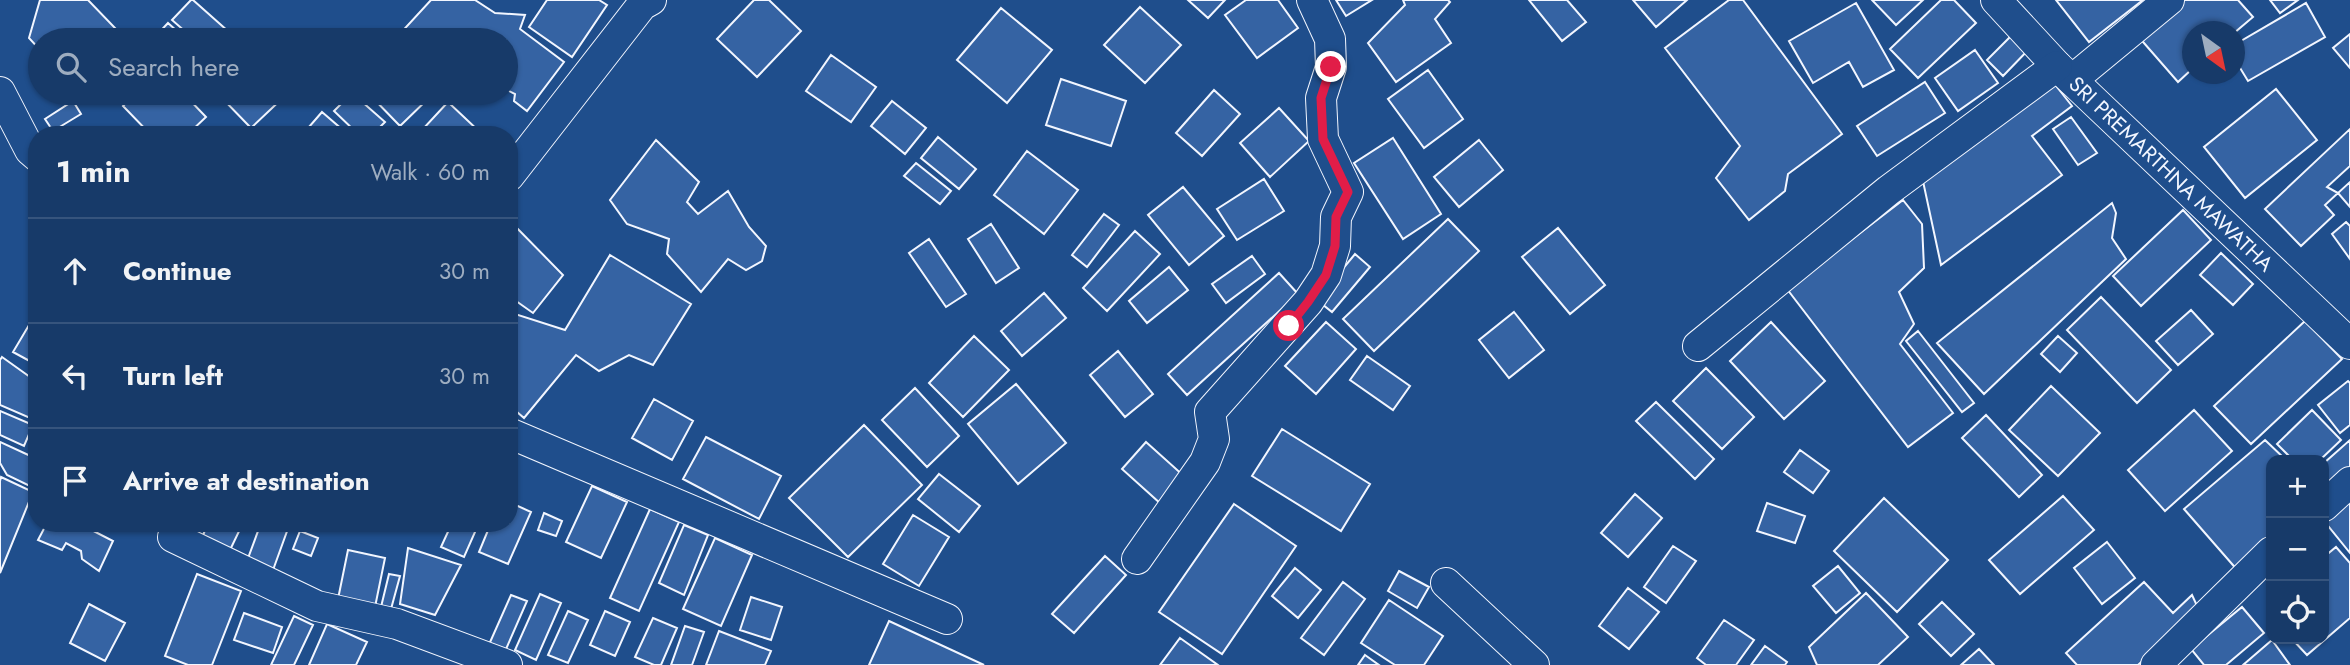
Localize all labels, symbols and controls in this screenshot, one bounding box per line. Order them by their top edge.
north arrow [2182,21,2245,84]
search box [28,28,518,105]
icon: search [52,48,90,86]
text: Search here [108,48,240,86]
route end [1315,51,1346,82]
street label: SRI PREMARTHNA MAWATHA [2062,70,2280,279]
text: 1 min [56,150,130,193]
text: Walk · 60 m [370,155,490,189]
icon: ahead [56,252,94,290]
text: Continue [123,252,232,290]
text: 30 m [439,254,490,288]
route start [1273,310,1304,341]
icon: left [56,357,94,395]
text: Turn left [123,357,223,395]
text: 30 m [439,359,490,393]
map controls [2266,455,2329,644]
button: + [2266,455,2329,518]
icon: arrive [56,462,94,500]
text: Arrive at destination [123,462,370,500]
button: − [2266,518,2329,581]
button: locate [2266,581,2329,644]

